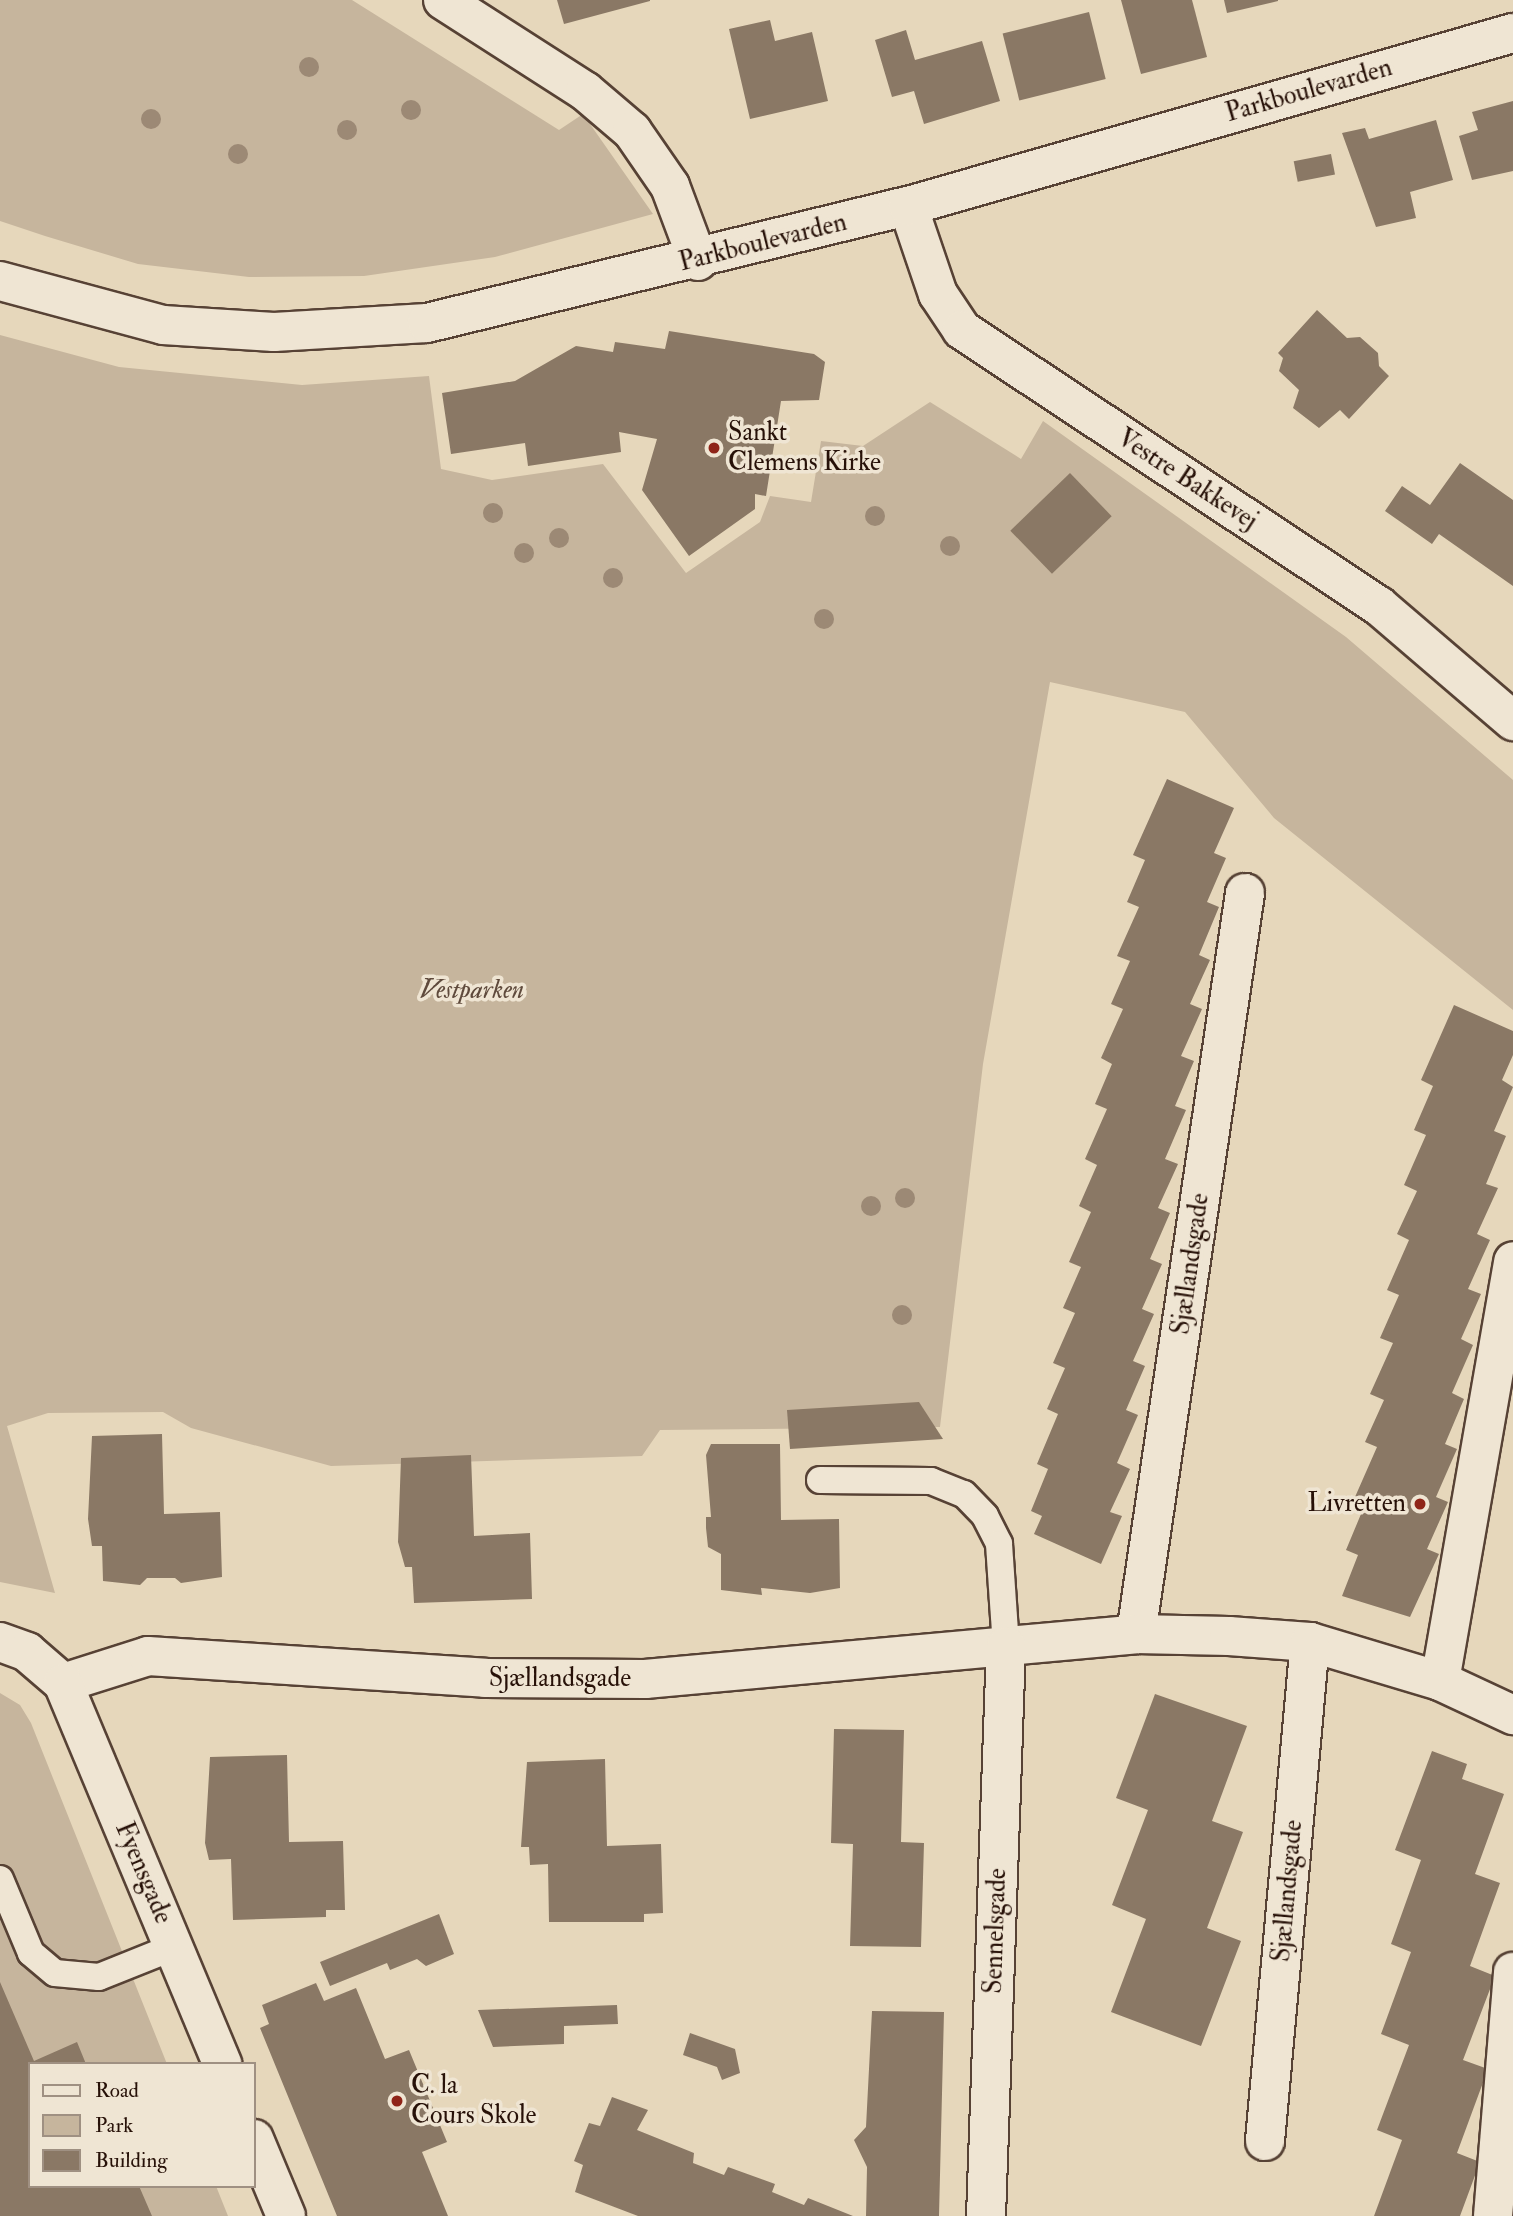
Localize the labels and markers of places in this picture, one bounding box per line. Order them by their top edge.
place label: Sankt Clemens Kirke [728,417,881,478]
marker: Sankt Clemens Kirke [706,440,722,456]
place label: Livretten [1308,1488,1406,1520]
marker: Livretten [1412,1496,1428,1512]
place label: C. la Cours Skole [411,2070,536,2132]
marker: C. la Cours Skole [389,2093,405,2109]

